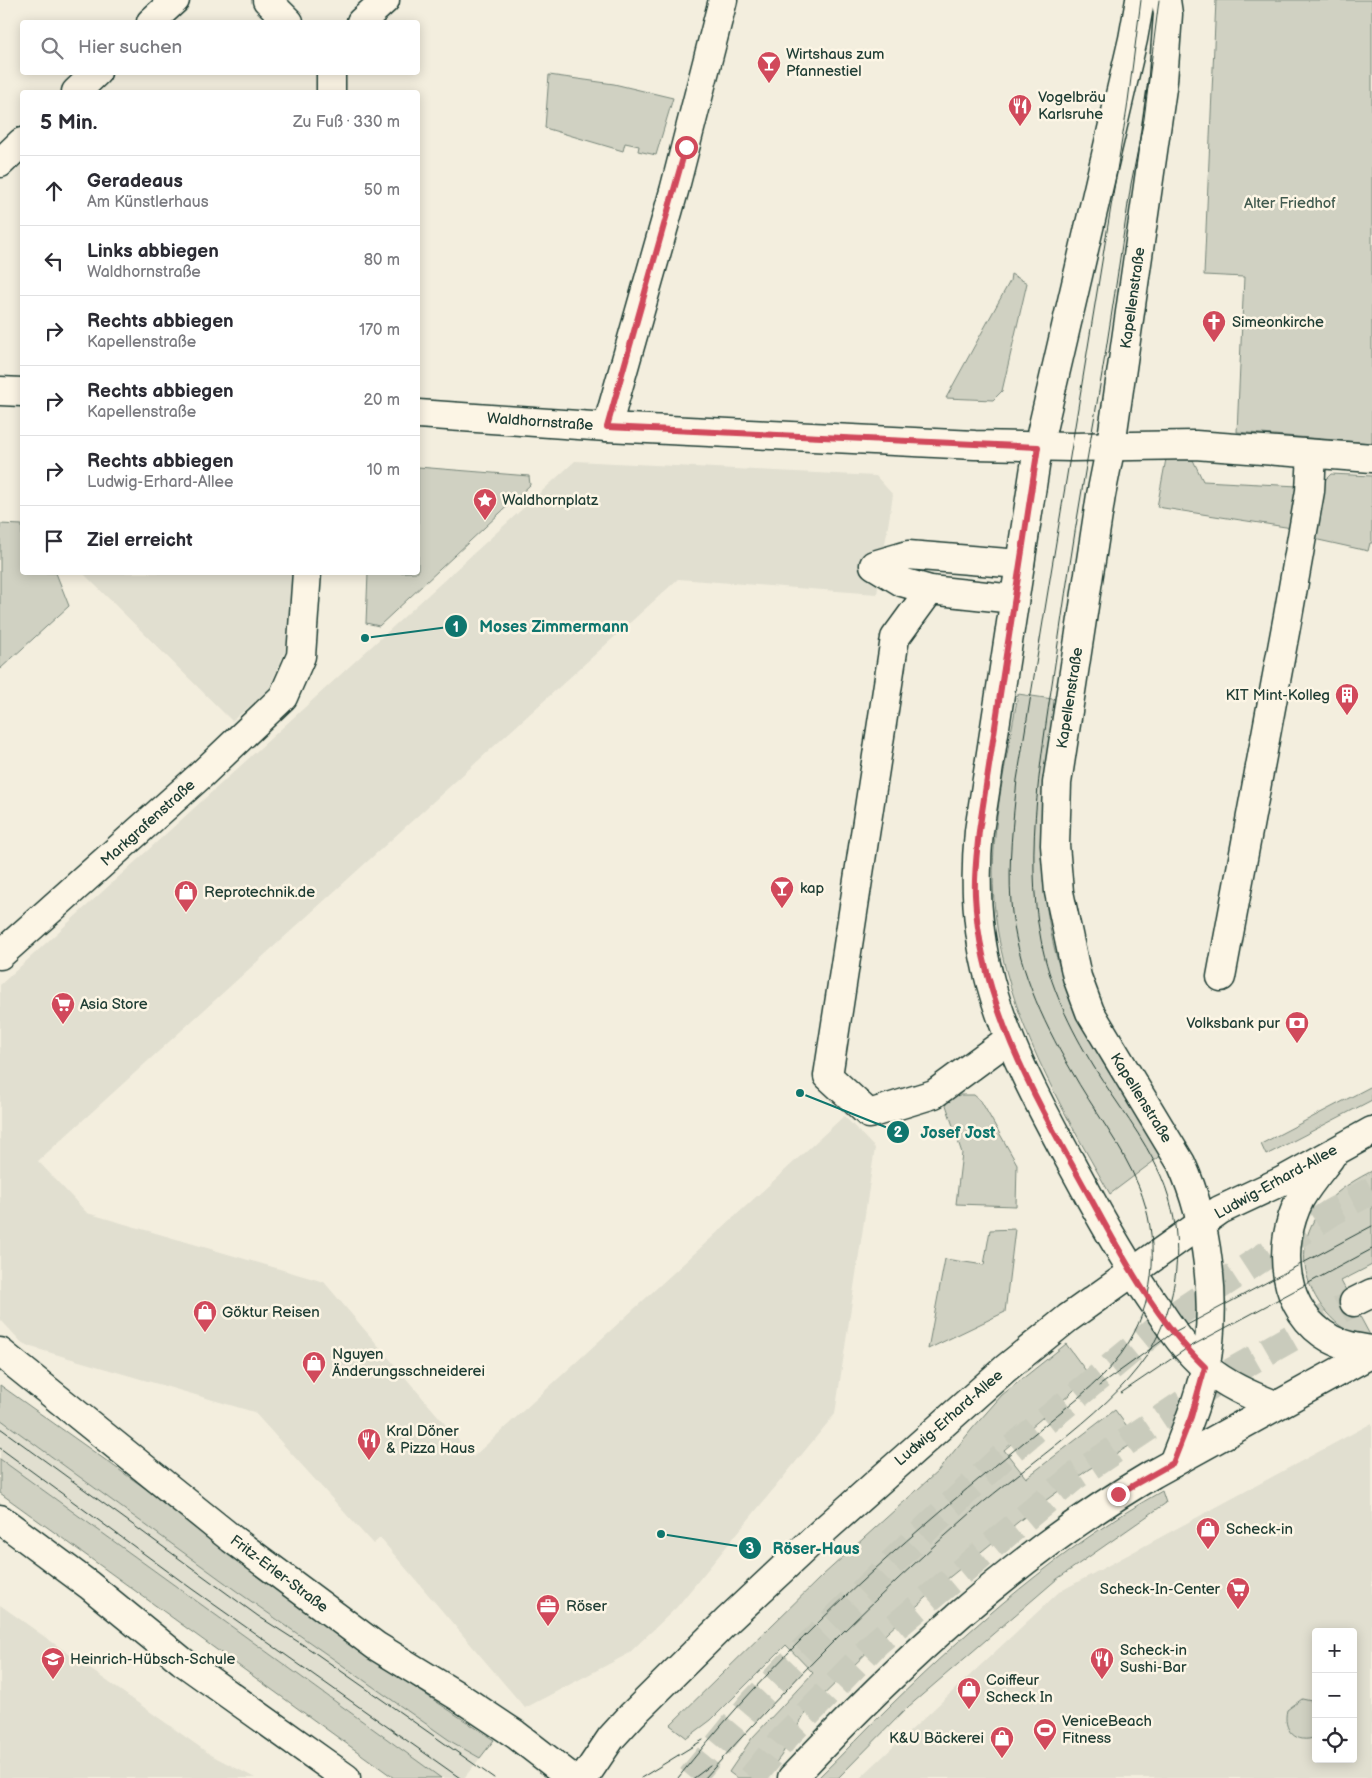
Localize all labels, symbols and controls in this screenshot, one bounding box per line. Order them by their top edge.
search box [20,20,420,75]
icon: search [38,34,66,62]
text: Hier suchen [78,36,182,59]
place label: Wirtshaus zum Pfannestiel [786,45,884,81]
bar icon: Wirtshaus zum Pfannestiel [756,50,782,84]
place label: Vogelbräu Karlsruhe [1038,88,1106,124]
restaurant icon: Vogelbräu Karlsruhe [1007,93,1033,127]
text: 5 Min. [40,110,97,135]
text: Zu Fuß · 330 m [293,113,400,132]
route start [675,136,698,159]
text: Geradeaus [87,170,183,193]
icon: ahead [40,177,68,205]
text: 50 m [364,181,400,200]
text: Am Künstlerhaus [87,193,209,212]
park label: Alter Friedhof [1244,194,1336,213]
text: Links abbiegen [87,240,219,263]
street label: Kapellenstraße [1116,246,1150,350]
icon: left [40,247,68,275]
text: 80 m [364,251,400,270]
text: Waldhornstraße [87,263,201,282]
church icon: Simeonkirche [1201,309,1227,343]
text: Rechts abbiegen [87,310,234,333]
place label: Simeonkirche [1232,313,1324,332]
icon: right [40,317,68,345]
text: 170 m [359,321,400,340]
text: Kapellenstraße [87,333,196,352]
text: Rechts abbiegen [87,380,234,403]
icon: right [40,387,68,415]
text: 20 m [364,391,400,410]
text: Kapellenstraße [87,403,196,422]
street label: Waldhornstraße [486,409,594,435]
text: Rechts abbiegen [87,450,234,473]
icon: right [40,457,68,485]
text: 10 m [367,461,400,480]
text: Ludwig-Erhard-Allee [87,473,234,492]
place icon: Waldhornplatz [472,487,498,521]
place label: Waldhornplatz [502,491,599,510]
icon: arrive [40,527,68,555]
text: Ziel erreicht [87,529,193,552]
callout: Moses Zimmermann [444,611,638,642]
text: 1 [453,618,459,637]
text: Moses Zimmermann [479,618,629,637]
street label: Kapellenstraße [1053,646,1087,750]
building icon: KIT Mint-Kolleg [1334,682,1360,716]
place label: KIT Mint-Kolleg [1225,686,1330,705]
street label: Markgrafenstraße [97,776,199,870]
bar icon: kap [769,875,795,909]
shop icon: Reprotechnik.de [173,879,199,913]
place label: kap [800,879,825,898]
place label: Reprotechnik.de [204,883,315,902]
supermarket icon: Asia Store [50,991,76,1025]
place label: Asia Store [80,995,148,1014]
bank icon: Volksbank pur [1284,1010,1310,1044]
place label: Volksbank pur [1186,1014,1281,1033]
street label: Kapellenstraße [1106,1050,1176,1147]
callout: Josef Jost [885,1116,1005,1147]
text: 2 [894,1123,903,1142]
text: Josef Jost [921,1124,996,1143]
street label: Ludwig-Erhard-Allee [1211,1140,1341,1224]
shop icon: Göktur Reisen [192,1299,218,1333]
place label: Göktur Reisen [222,1303,320,1322]
place label: Nguyen Änderungsschneiderei [332,1345,485,1381]
shop icon: Nguyen Änderungsschneiderei [301,1350,327,1384]
street label: Ludwig-Erhard-Allee [891,1366,1007,1470]
place label: Kral Döner & Pizza Haus [386,1422,475,1458]
restaurant icon: Kral Döner & Pizza Haus [356,1427,382,1461]
route end [1107,1483,1130,1506]
shop icon: Scheck-in [1195,1516,1221,1550]
place label: Scheck-in [1226,1520,1293,1539]
street label: Fritz-Erler-Straße [226,1531,332,1617]
callout: Röser-Haus [737,1533,869,1564]
text: 3 [746,1539,755,1558]
text: Röser-Haus [772,1540,860,1559]
supermarket icon: Scheck-In-Center [1225,1576,1251,1610]
place label: Scheck-In-Center [1100,1580,1221,1599]
office icon: Röser [535,1593,561,1627]
place label: Röser [566,1597,607,1616]
map controls [1312,1628,1357,1763]
button: + [1312,1628,1357,1673]
place label: Scheck-in Sushi-Bar [1120,1641,1187,1677]
school or university icon: Heinrich-Hübsch-Schule [40,1646,66,1680]
restaurant icon: Scheck-in Sushi-Bar [1089,1646,1115,1680]
place label: Heinrich-Hübsch-Schule [70,1650,235,1669]
place label: Coiffeur Scheck In [986,1671,1053,1707]
button: − [1312,1673,1357,1718]
shop icon: Coiffeur Scheck In [956,1676,982,1710]
place label: VeniceBeach Fitness [1062,1712,1152,1748]
sports icon: VeniceBeach Fitness [1032,1717,1058,1751]
button: locate [1312,1718,1357,1763]
shop icon: K&U Bäckerei [989,1725,1015,1759]
place label: K&U Bäckerei [889,1729,984,1748]

